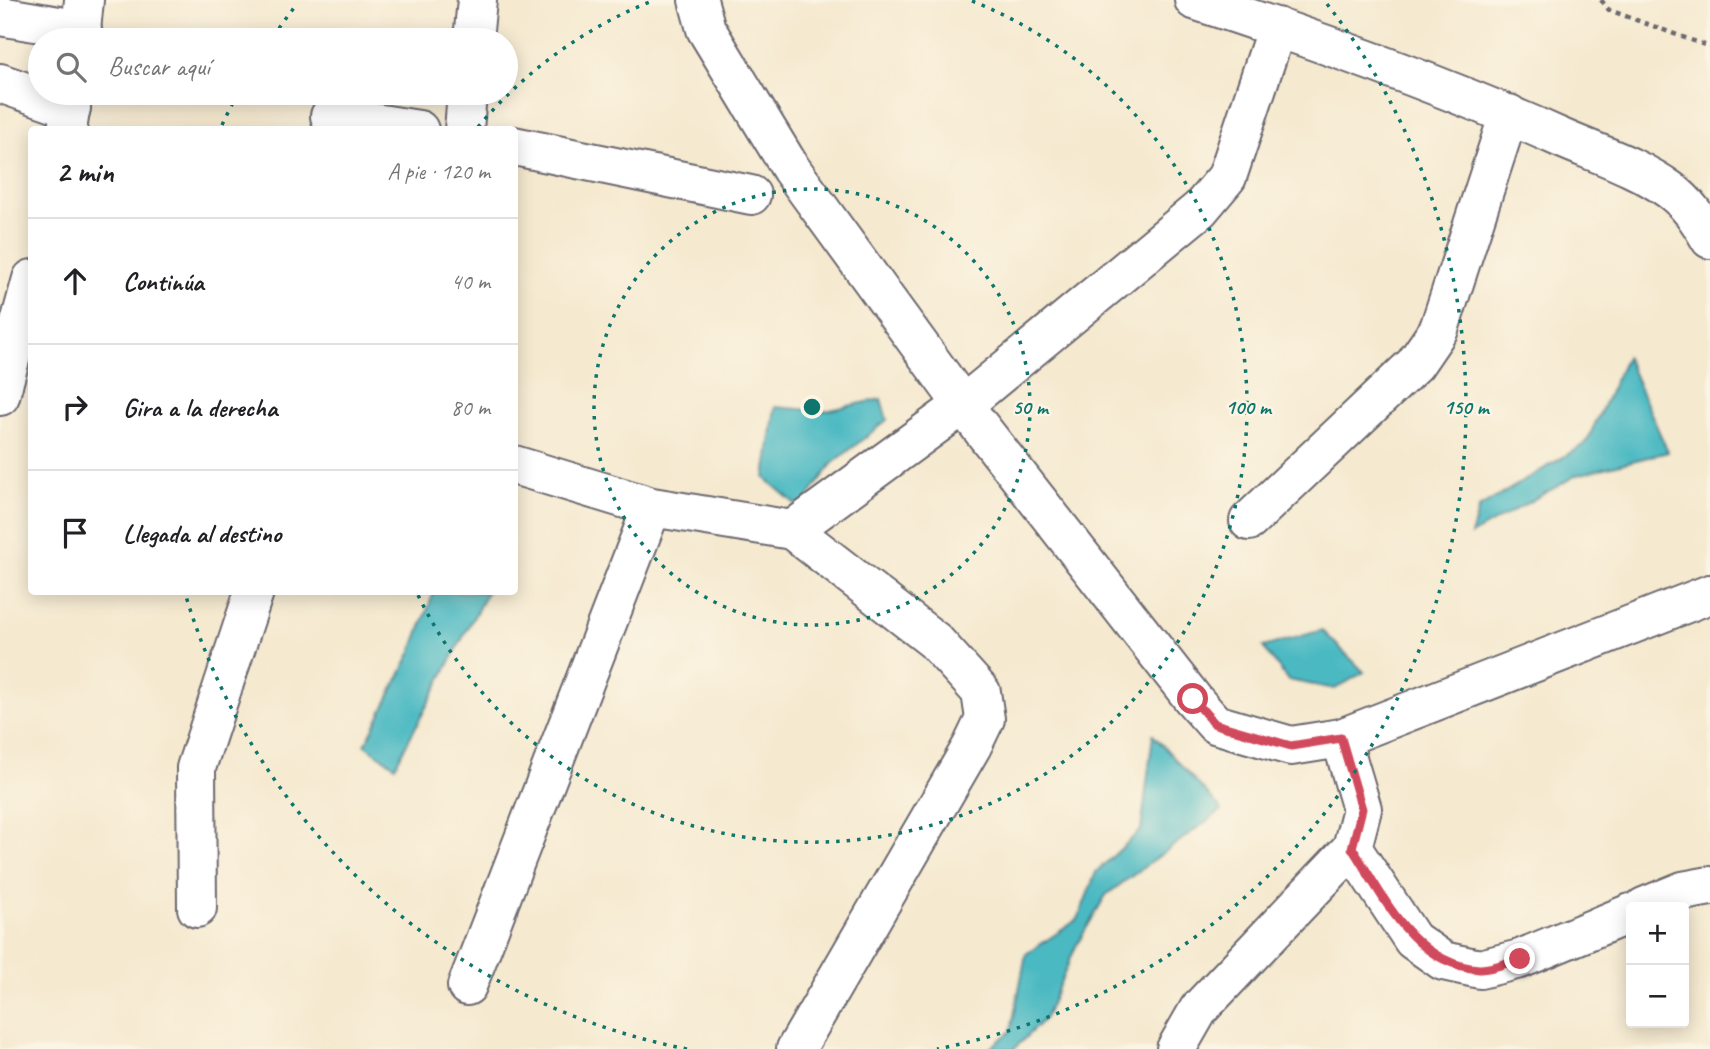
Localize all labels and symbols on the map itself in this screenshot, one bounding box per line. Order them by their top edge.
text: 50 m [1012,394,1050,420]
text: 100 m [1225,394,1273,420]
text: 150 m [1443,394,1491,420]
centre of rings [800,395,824,419]
route start [1177,683,1208,714]
route end [1504,943,1535,974]

